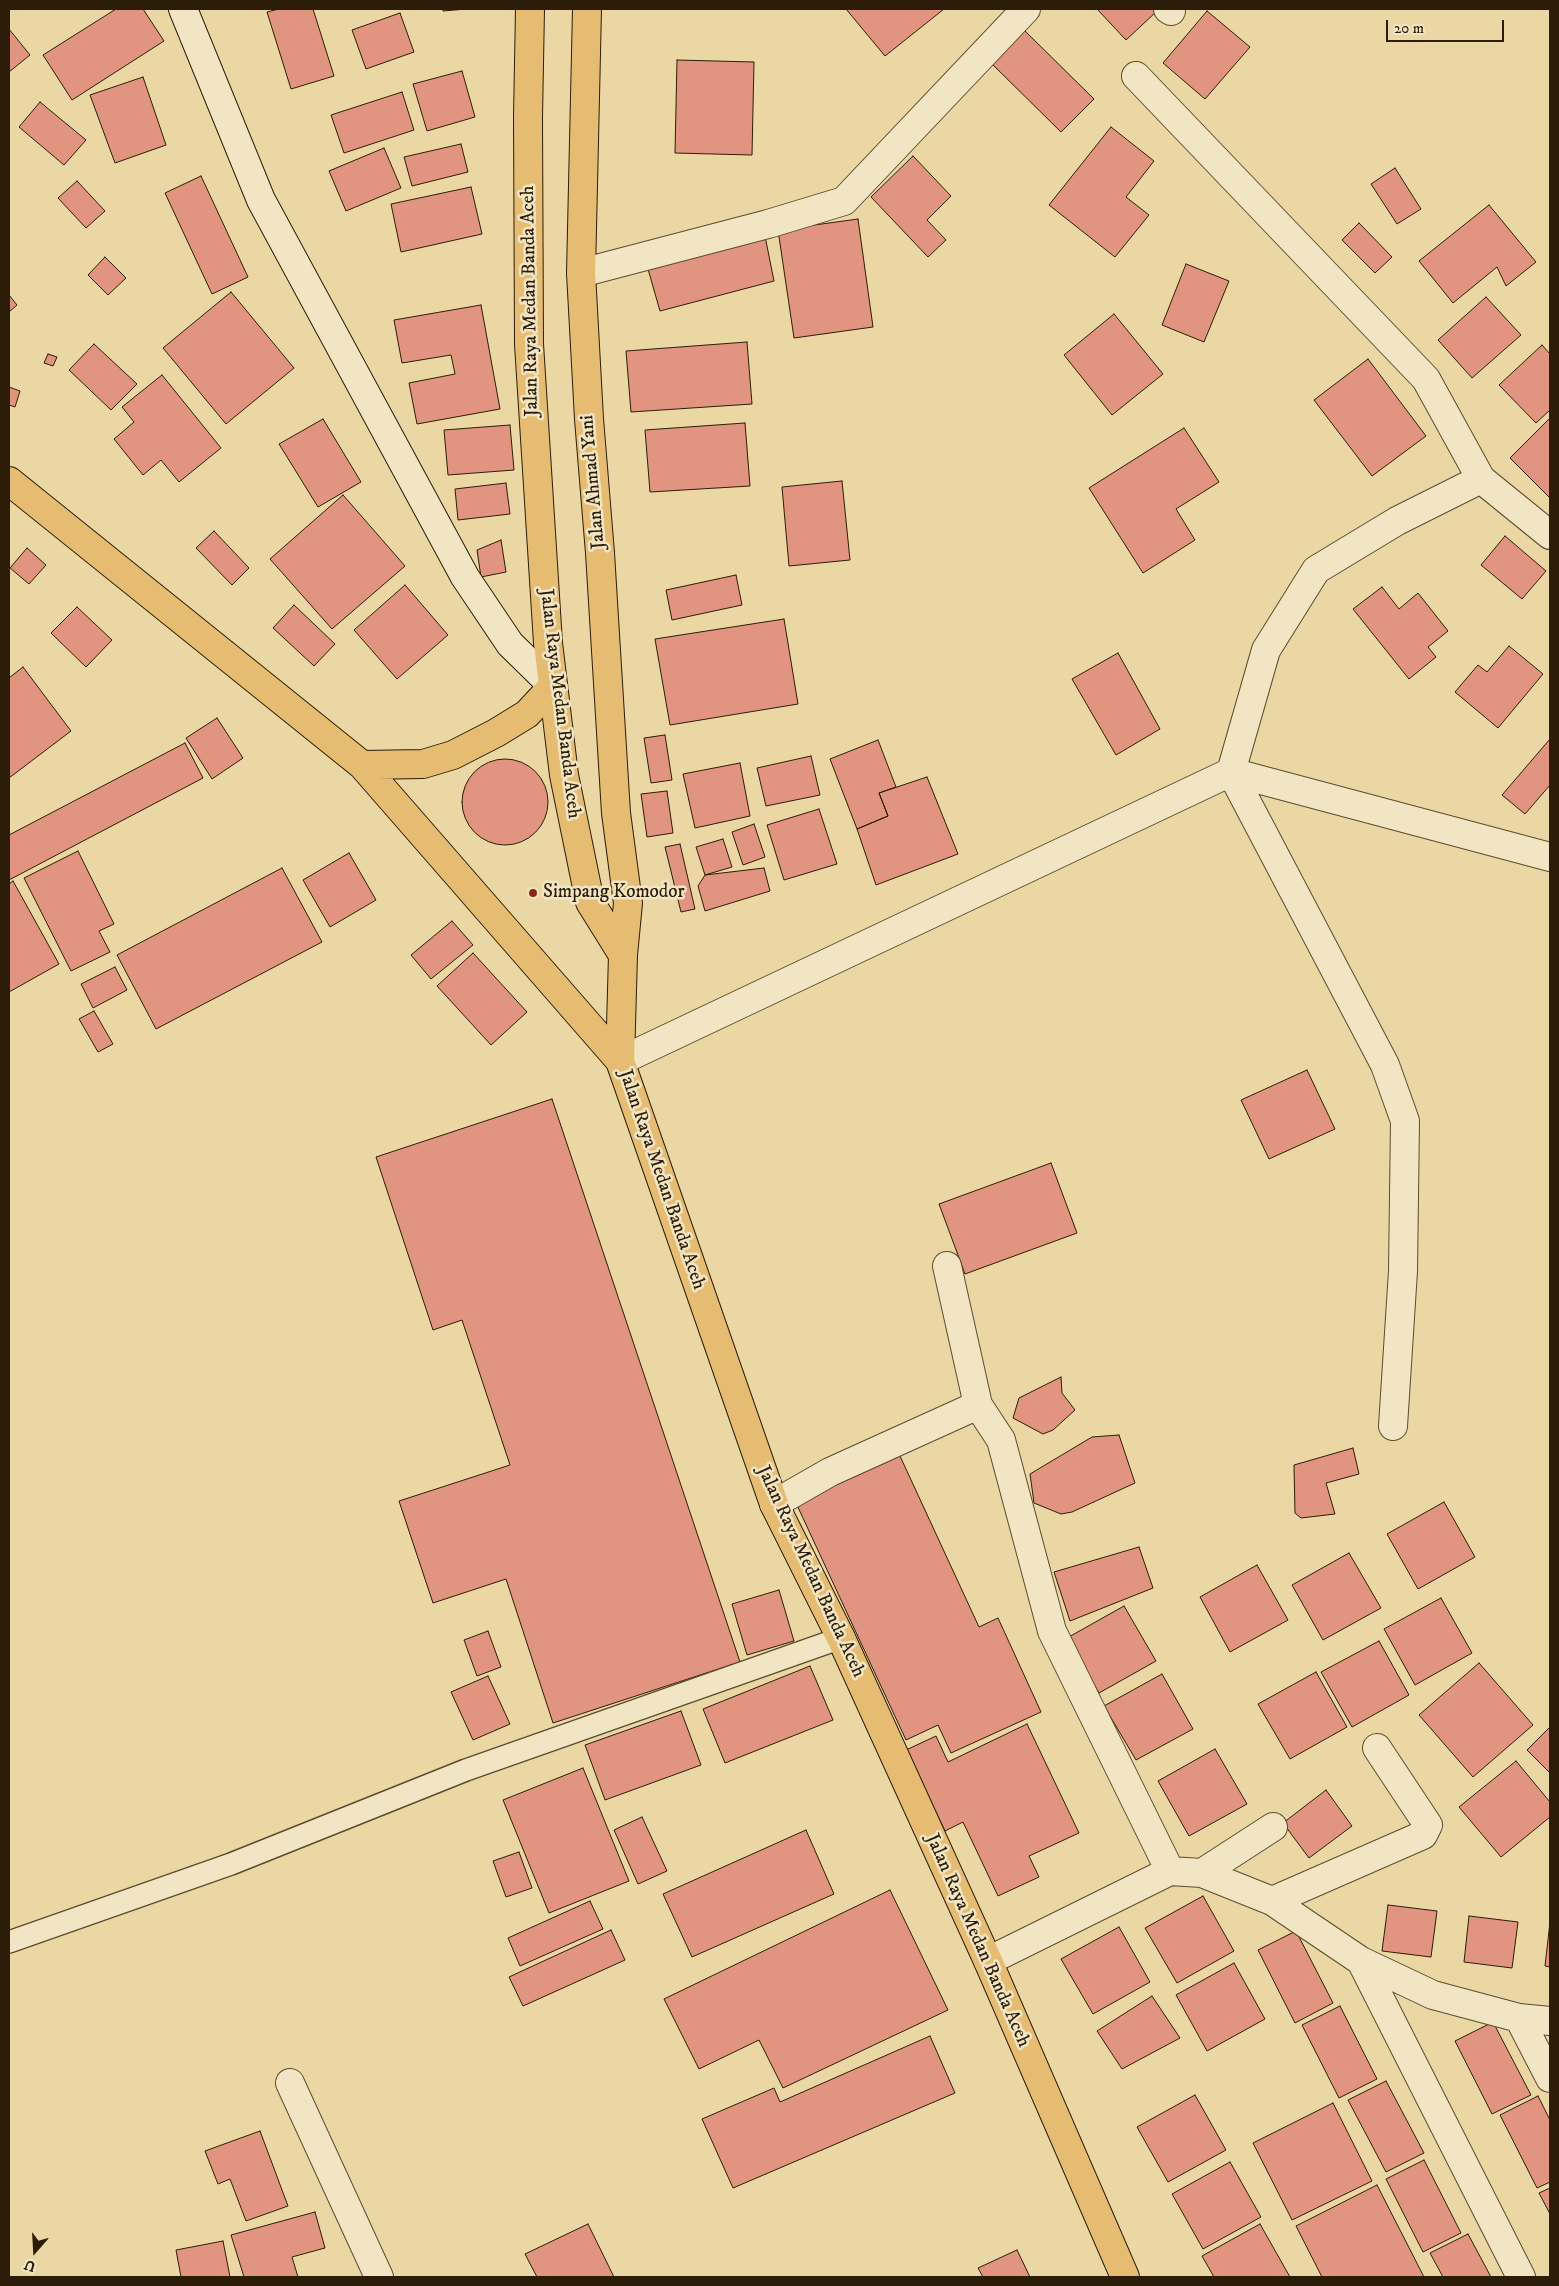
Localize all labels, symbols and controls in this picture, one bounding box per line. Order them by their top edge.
scale bar [1389,10,1506,42]
text: 20 m [1394,19,1424,38]
street label: Jalan Raya Medan Banda Aceh [518,185,544,417]
street label: Jalan Ahmad Yani [577,414,611,550]
street label: Jalan Raya Medan Banda Aceh [534,588,584,820]
place label: Simpang Komodor [543,882,685,904]
marker: Simpang Komodor [527,887,539,899]
street label: Jalan Raya Medan Banda Aceh [613,1067,709,1293]
street label: Jalan Raya Medan Banda Aceh [751,1462,869,1682]
street label: Jalan Raya Medan Banda Aceh [920,1831,1034,2051]
north arrow [10,2226,60,2276]
text: U [22,2255,38,2275]

